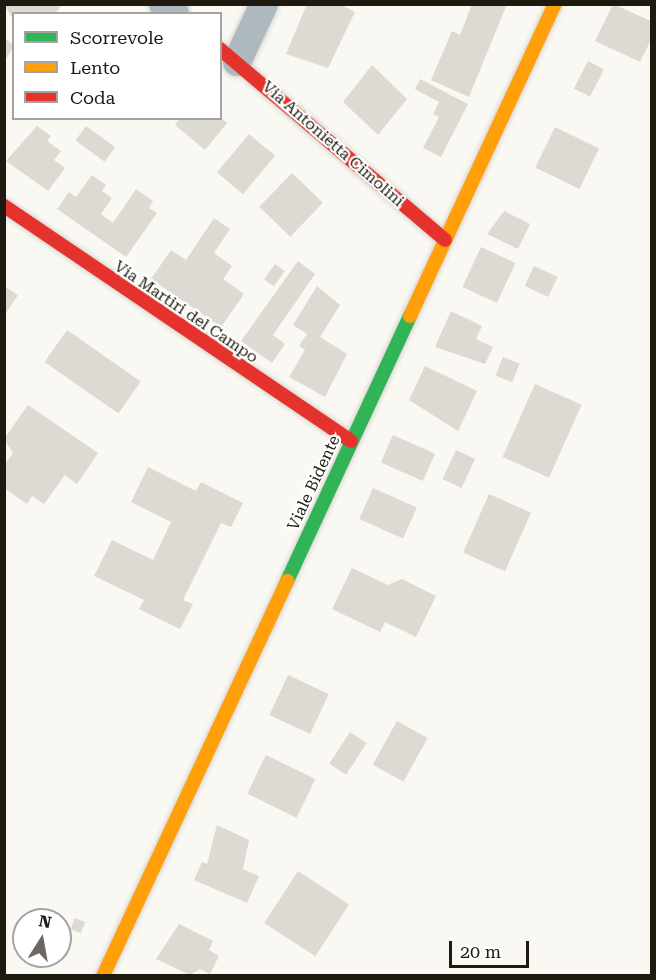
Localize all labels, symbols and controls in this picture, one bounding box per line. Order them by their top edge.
legend [12,12,222,120]
text: Scorrevole [70,27,163,48]
text: Lento [70,57,120,78]
street label: Via Antonietta Cimolini [258,77,408,211]
text: Coda [70,87,115,108]
street label: Via Martiri del Campo [110,257,262,367]
street label: Viale Bidente [284,432,344,534]
north arrow [12,908,72,968]
text: N [37,911,53,932]
scale bar [452,929,532,967]
text: 20 m [460,941,501,962]

